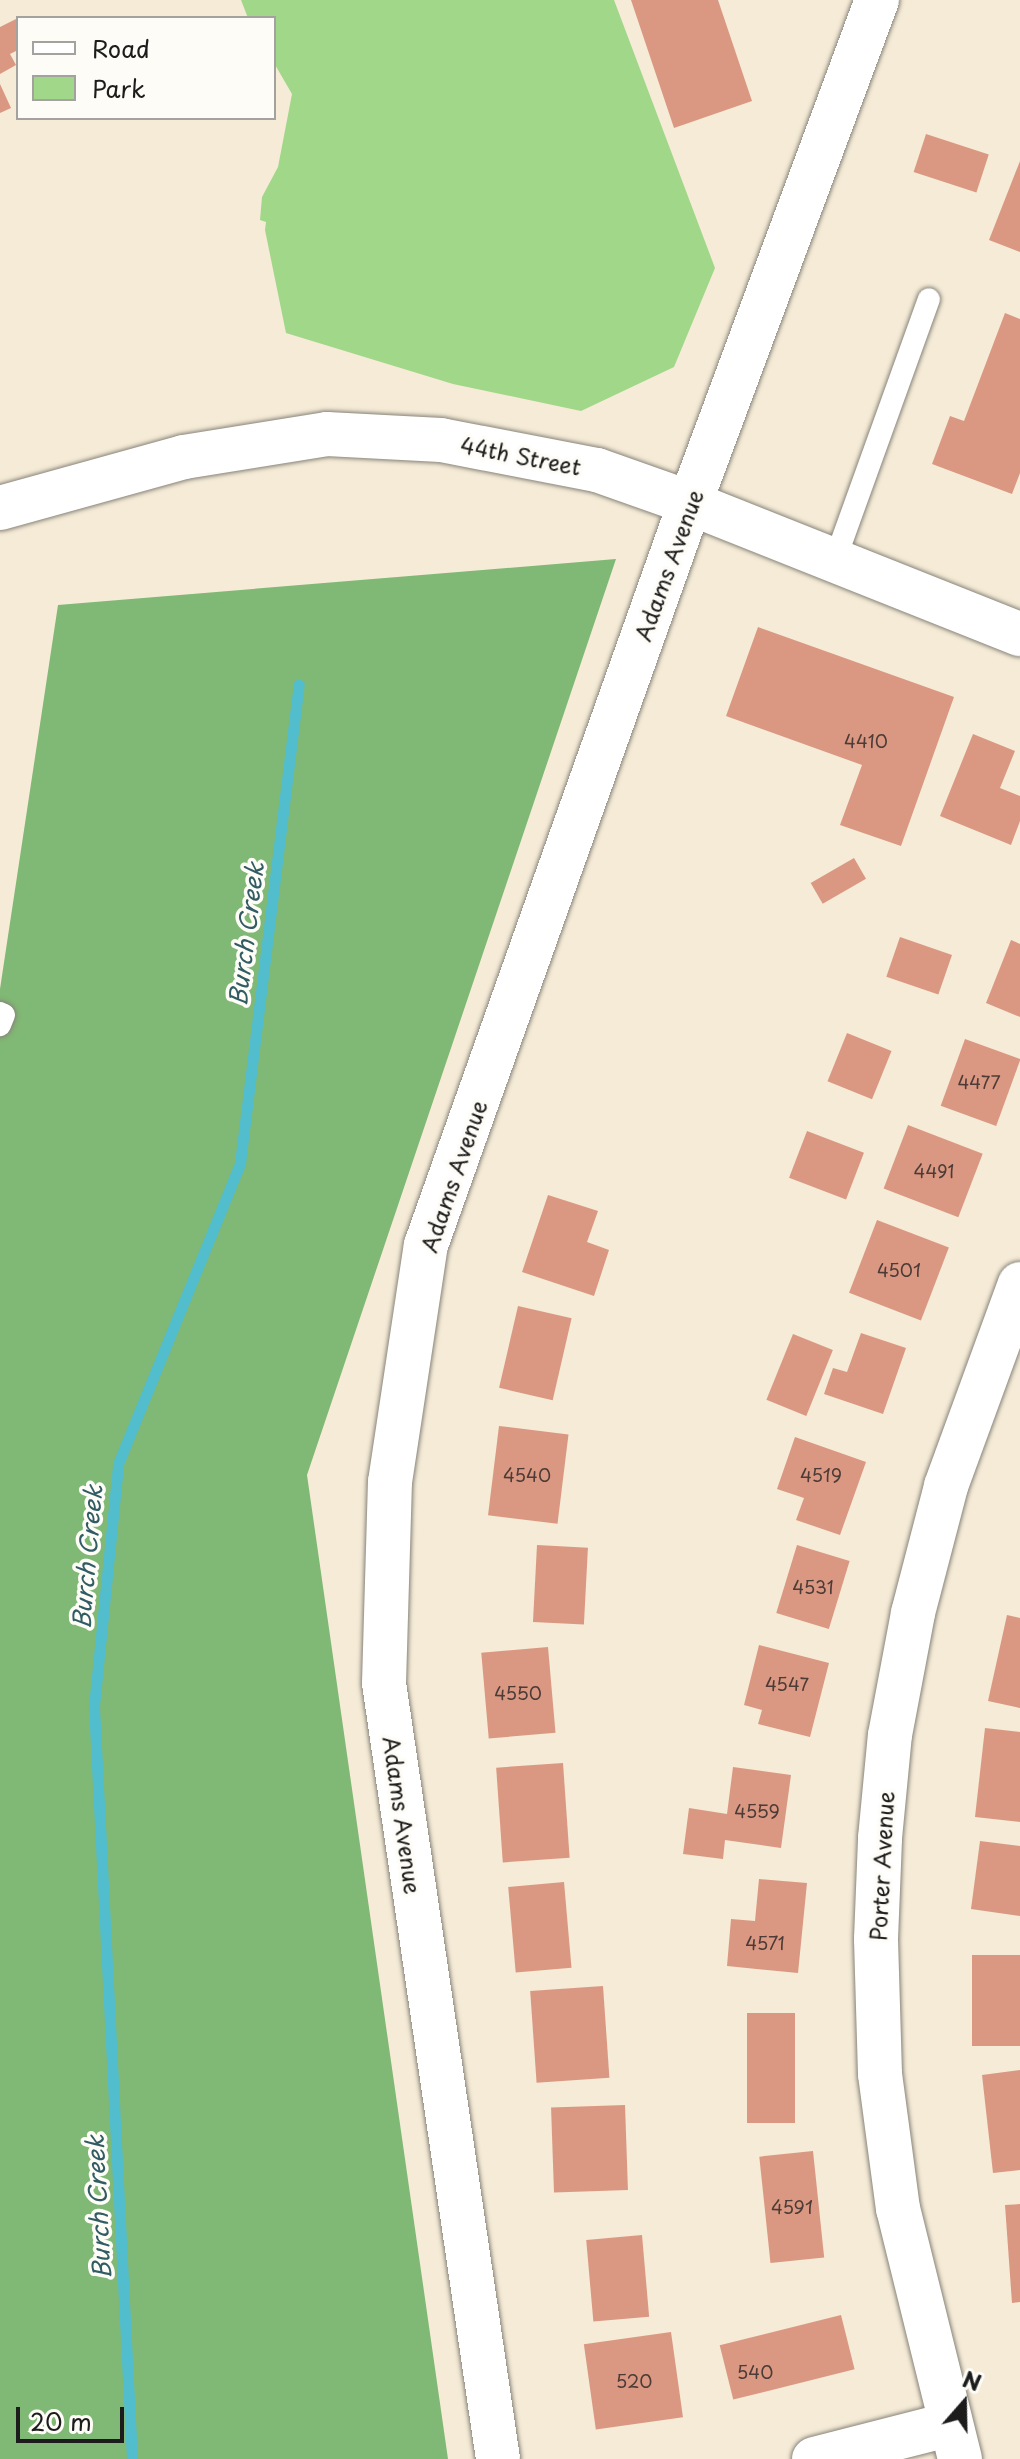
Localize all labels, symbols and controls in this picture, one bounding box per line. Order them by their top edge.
legend [16,16,276,120]
text: Road [92,30,150,66]
text: Park [92,70,146,106]
street label: 44th Street [458,430,584,480]
street label: Adams Avenue [629,487,707,643]
house number: 4410 [844,730,888,752]
water label: Burch Creek [223,860,269,1008]
house number: 4477 [957,1071,1001,1093]
street label: Adams Avenue [415,1098,491,1254]
house number: 4491 [914,1160,954,1182]
house number: 4501 [877,1259,921,1281]
house number: 4540 [503,1464,551,1486]
house number: 4519 [800,1464,842,1486]
water label: Burch Creek [66,1484,108,1630]
house number: 4531 [792,1576,834,1598]
house number: 4547 [765,1673,809,1695]
house number: 4550 [494,1682,542,1704]
street label: Adams Avenue [379,1735,427,1895]
street label: Porter Avenue [864,1791,898,1941]
house number: 4559 [734,1800,780,1822]
house number: 4571 [745,1932,785,1954]
water label: Burch Creek [80,2134,116,2280]
house number: 4591 [771,2196,813,2218]
house number: 540 [737,2361,773,2383]
text: N [959,2361,986,2398]
north arrow [924,2363,1004,2443]
house number: 520 [616,2370,652,2392]
scale bar [20,2391,128,2441]
text: 20 m [30,2403,92,2439]

